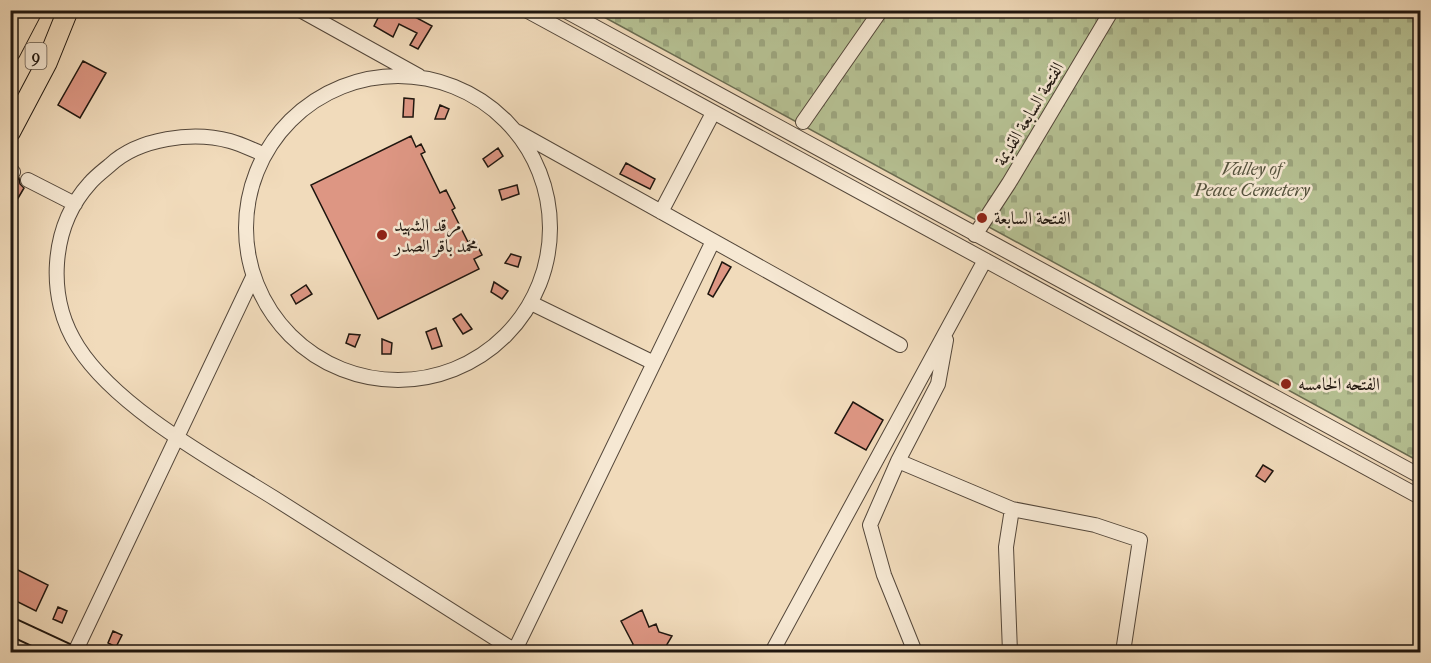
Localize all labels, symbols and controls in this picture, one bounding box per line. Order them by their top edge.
road number: 9 [26,43,46,69]
street label: الفتحة السابعة القديمة [990,58,1069,170]
park label: Valley of Peace Cemetery [1193,159,1310,201]
place label: الفتحة السابعة [994,208,1071,229]
marker: الفتحة السابعة [975,211,989,225]
place label: مرقد الشهيد محمد باقر الصدر [392,215,478,258]
marker: مرقد الشهيد محمد باقر الصدر [375,228,389,242]
place label: الفتحه الخامسه [1298,374,1380,395]
marker: الفتحه الخامسه [1279,377,1293,391]

